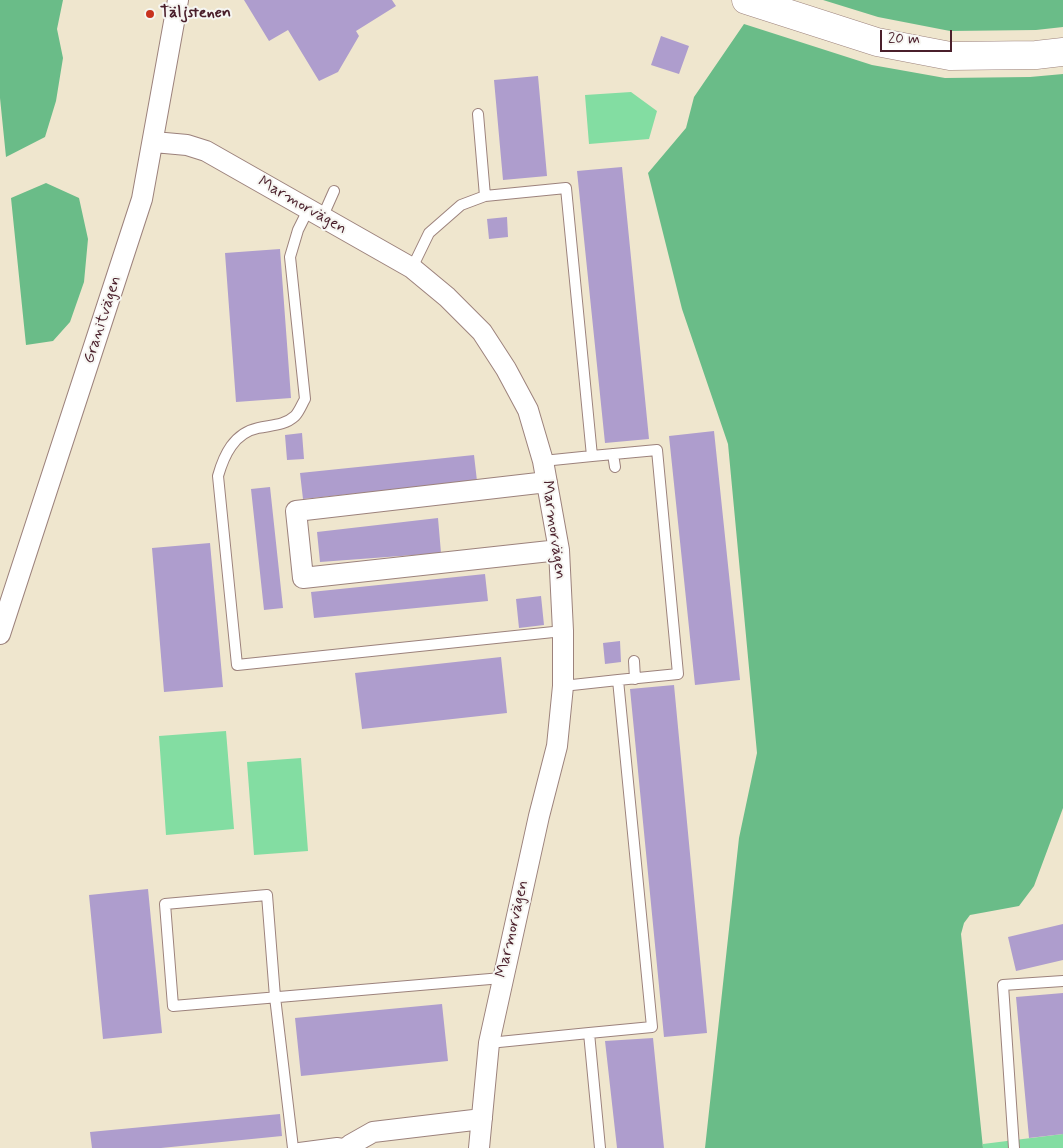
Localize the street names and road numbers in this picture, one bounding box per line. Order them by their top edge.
street label: Marmorvägen [254,173,350,239]
street label: Granitvägen [80,274,126,366]
street label: Marmorvägen [537,479,569,581]
street label: Marmorvägen [492,878,534,980]

